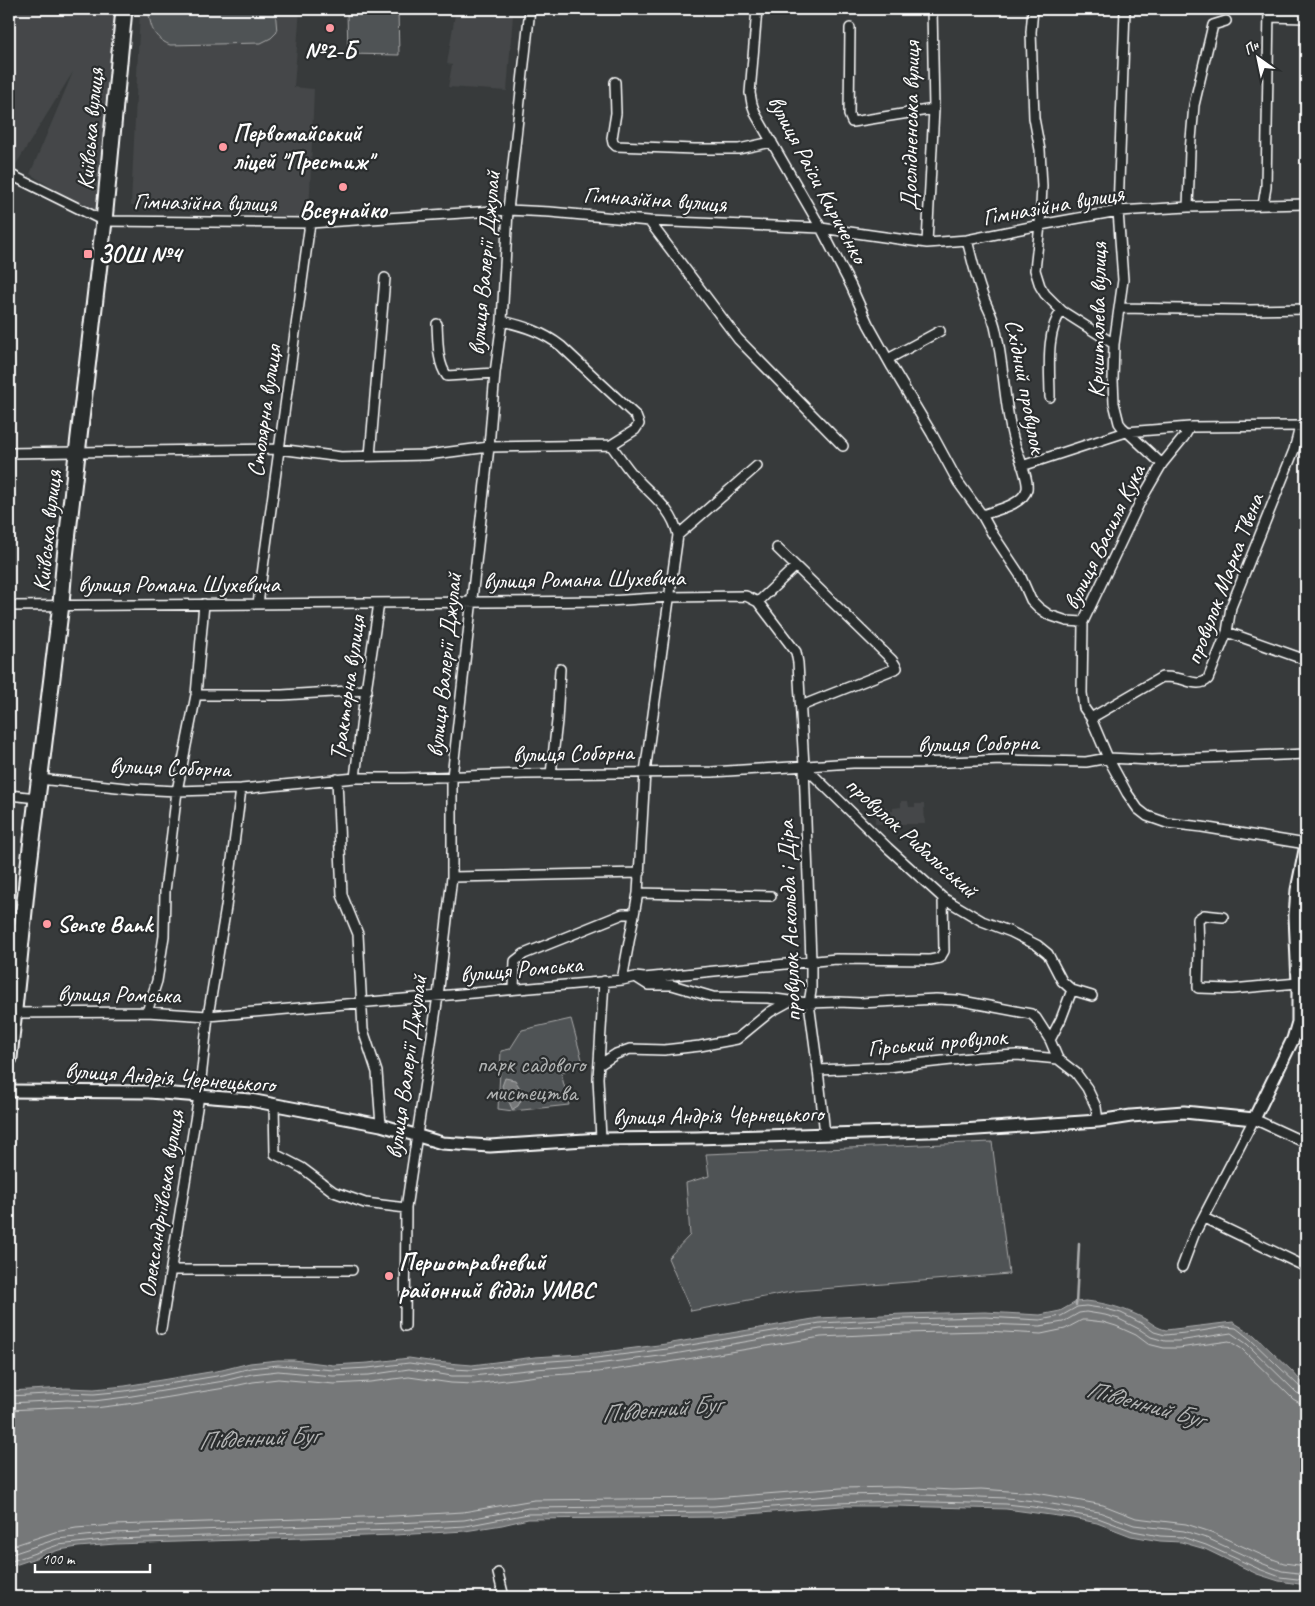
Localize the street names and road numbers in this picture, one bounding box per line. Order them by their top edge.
street label: Дослідненська вулиця [894,39,927,211]
street label: Київська вулиця [70,66,110,191]
street label: вулиця Раїси Кириченко [761,90,876,270]
street label: вулиця Валерії Джулай [461,167,507,357]
street label: Гімназійна вулиця [980,178,1127,232]
street label: Гімназійна вулиця [583,179,729,219]
street label: Гімназійна вулиця [133,186,278,218]
street label: Кришталева вулиця [1081,241,1113,398]
street label: Східний провулок [998,317,1054,458]
street label: Столярна вулиця [240,341,288,479]
street label: вулиця Василя Кука [1056,458,1153,615]
street label: Київська вулиця [26,467,68,593]
street label: провулок Марка Твена [1178,488,1271,669]
street label: вулиця Романа Шухевича [483,562,687,596]
street label: вулиця Романа Шухевича [78,569,281,599]
street label: вулиця Валерії Джулай [419,569,469,759]
street label: Тракторна вулиця [322,612,372,762]
street label: вулиця Соборна [917,727,1041,759]
street label: вулиця Соборна [512,737,636,769]
street label: вулиця Соборна [109,750,233,784]
street label: провулок Рибальський [839,770,986,906]
street label: провулок Аскольда і Діра [770,818,808,1022]
street label: вулиця Ромська [459,949,585,989]
street label: вулиця Валерії Джулай [378,971,434,1161]
street label: вулиця Ромська [57,978,182,1010]
street label: Гірський провулок [866,1021,1010,1063]
street label: вулиця Андрія Чернецького [64,1055,279,1099]
street label: вулиця Андрія Чернецького [612,1098,826,1132]
street label: Олександріївська вулиця [131,1107,191,1300]

